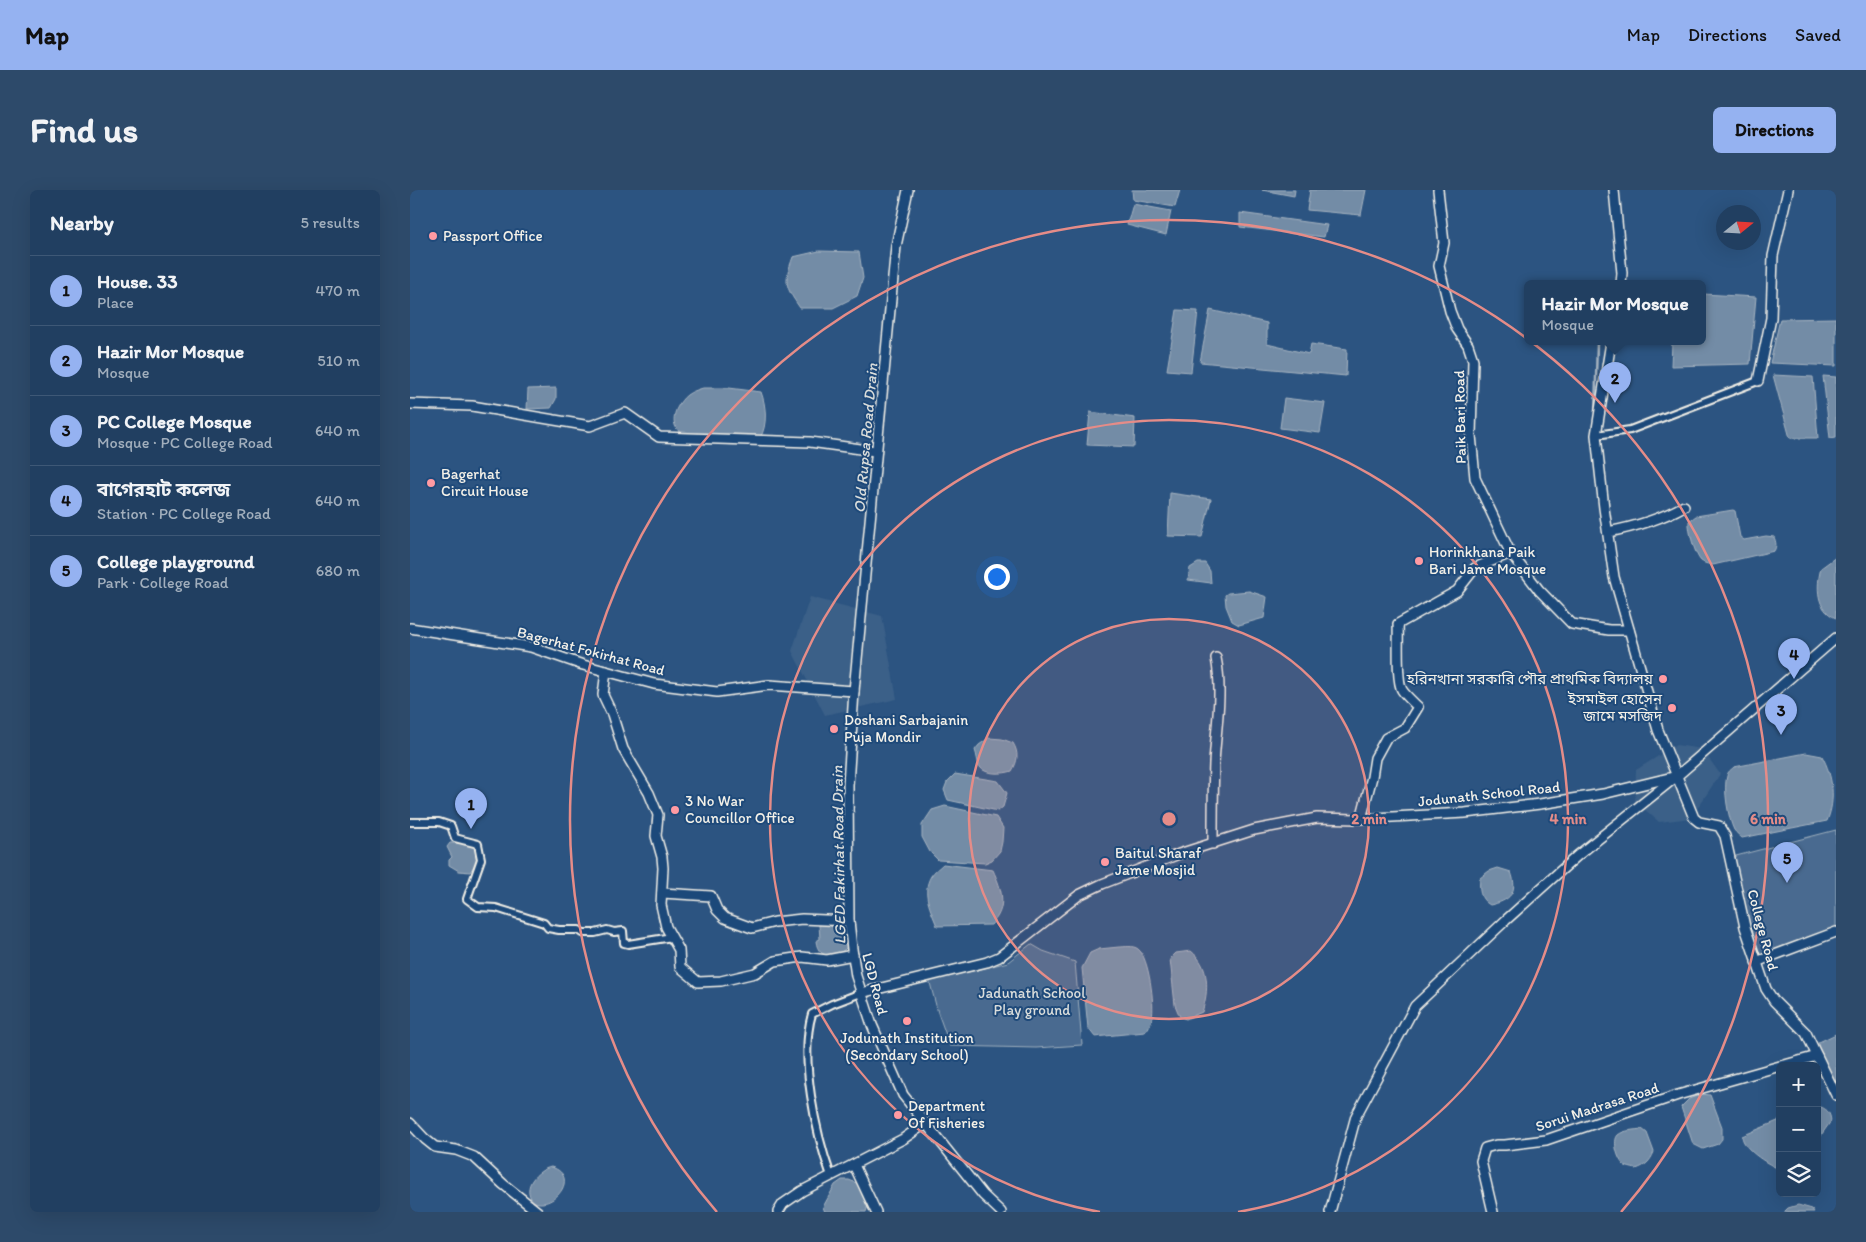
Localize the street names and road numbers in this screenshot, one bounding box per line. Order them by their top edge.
street label: Paik Bari Road [1450,370,1470,464]
street label: Bagerhat Fokirhat Road [515,623,667,679]
street label: Jodunath School Road [1417,778,1561,810]
street label: College Road [1743,887,1783,973]
street label: LGD Road [858,951,892,1018]
street label: Sorui Madrasa Road [1533,1079,1661,1135]

